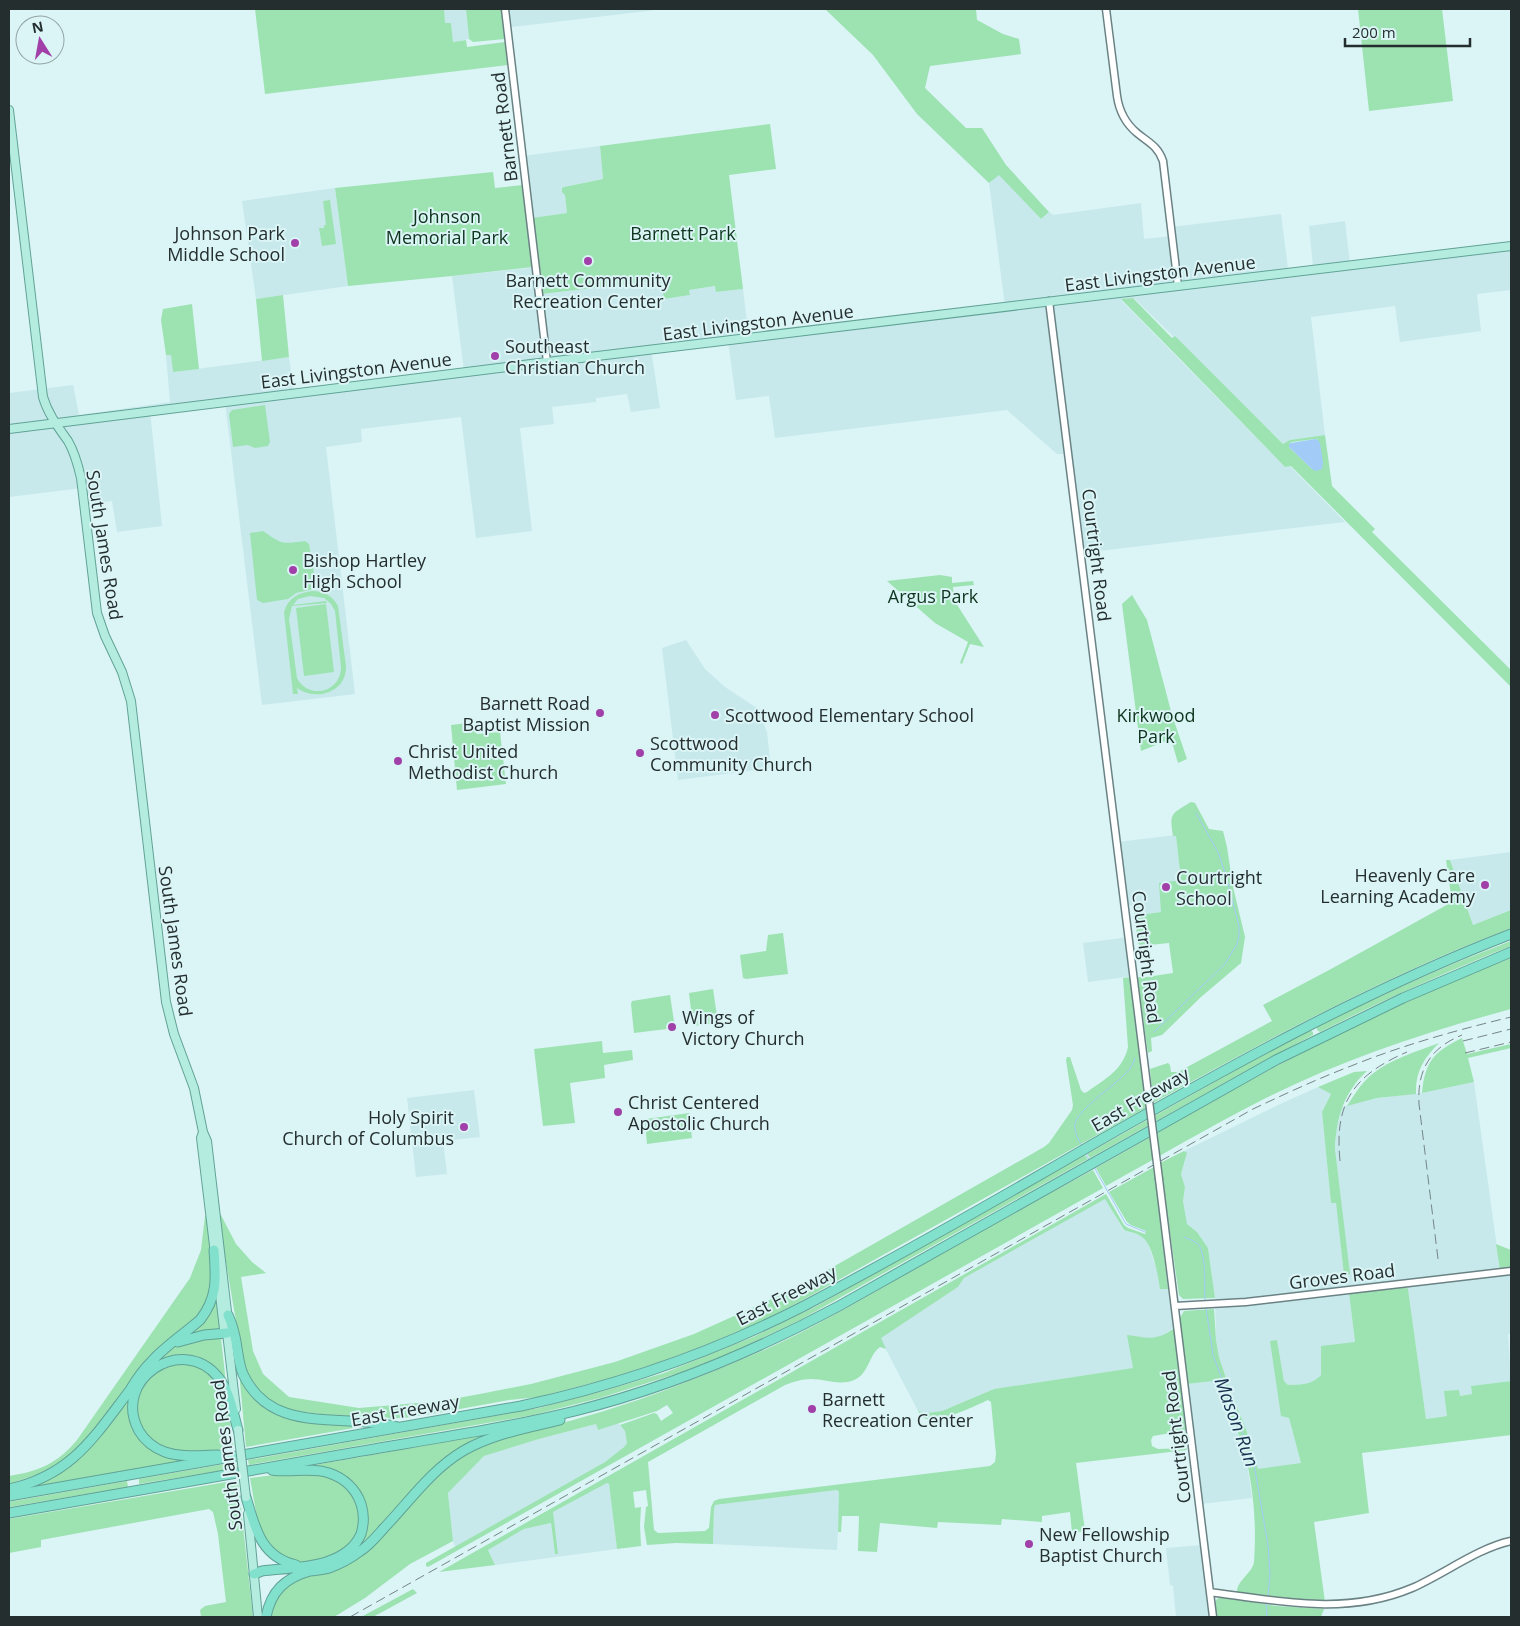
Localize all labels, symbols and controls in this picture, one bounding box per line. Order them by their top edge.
north arrow [15,15,65,65]
scale bar [1345,15,1470,47]
text: N [30,16,45,37]
text: 200 m [1352,22,1396,42]
street label: Barnett Road [485,71,523,183]
park label: Johnson Memorial Park [386,204,509,249]
place label: Johnson Park Middle School [167,221,286,266]
park label: Barnett Park [630,221,736,245]
marker: Johnson Park Middle School [289,237,301,249]
street label: East Livingston Avenue [1063,249,1257,297]
marker: Barnett Community Recreation Center [582,255,594,267]
place label: Barnett Community Recreation Center [505,268,672,313]
street label: East Livingston Avenue [661,298,855,346]
place label: Southeast Christian Church [505,334,645,379]
street label: East Livingston Avenue [259,346,453,394]
marker: Southeast Christian Church [489,350,501,362]
street label: South James Road [81,468,129,622]
street label: Courtright Road [1077,487,1117,623]
place label: Bishop Hartley High School [303,548,427,593]
marker: Bishop Hartley High School [287,564,299,576]
park label: Argus Park [888,584,979,608]
place label: Barnett Road Baptist Mission [462,691,590,736]
place label: Scottwood Elementary School [725,703,974,727]
park label: Kirkwood Park [1117,703,1196,748]
marker: Barnett Road Baptist Mission [594,707,606,719]
marker: Scottwood Elementary School [709,709,721,721]
place label: Scottwood Community Church [650,731,813,776]
place label: Christ United Methodist Church [408,739,558,784]
marker: Scottwood Community Church [634,747,646,759]
marker: Christ United Methodist Church [392,755,404,767]
place label: Heavenly Care Learning Academy [1320,863,1476,908]
street label: South James Road [154,864,198,1018]
place label: Courtright School [1176,865,1262,910]
marker: Heavenly Care Learning Academy [1479,879,1491,891]
marker: Courtright School [1160,881,1172,893]
street label: Courtright Road [1127,889,1167,1025]
place label: Wings of Victory Church [682,1005,805,1050]
marker: Wings of Victory Church [666,1021,678,1033]
street label: East Freeway [1087,1061,1194,1137]
place label: Christ Centered Apostolic Church [628,1090,770,1135]
place label: Holy Spirit Church of Columbus [282,1105,454,1150]
marker: Christ Centered Apostolic Church [612,1106,624,1118]
marker: Holy Spirit Church of Columbus [458,1121,470,1133]
street label: Groves Road [1288,1258,1396,1294]
street label: East Freeway [732,1259,841,1331]
street label: Courtright Road [1156,1369,1196,1505]
water label: Mason Run [1209,1373,1265,1471]
street label: South James Road [205,1378,247,1532]
place label: Barnett Recreation Center [822,1387,974,1432]
street label: East Freeway [349,1389,462,1431]
marker: Barnett Recreation Center [806,1403,818,1415]
place label: New Fellowship Baptist Church [1039,1522,1170,1567]
marker: New Fellowship Baptist Church [1023,1538,1035,1550]

